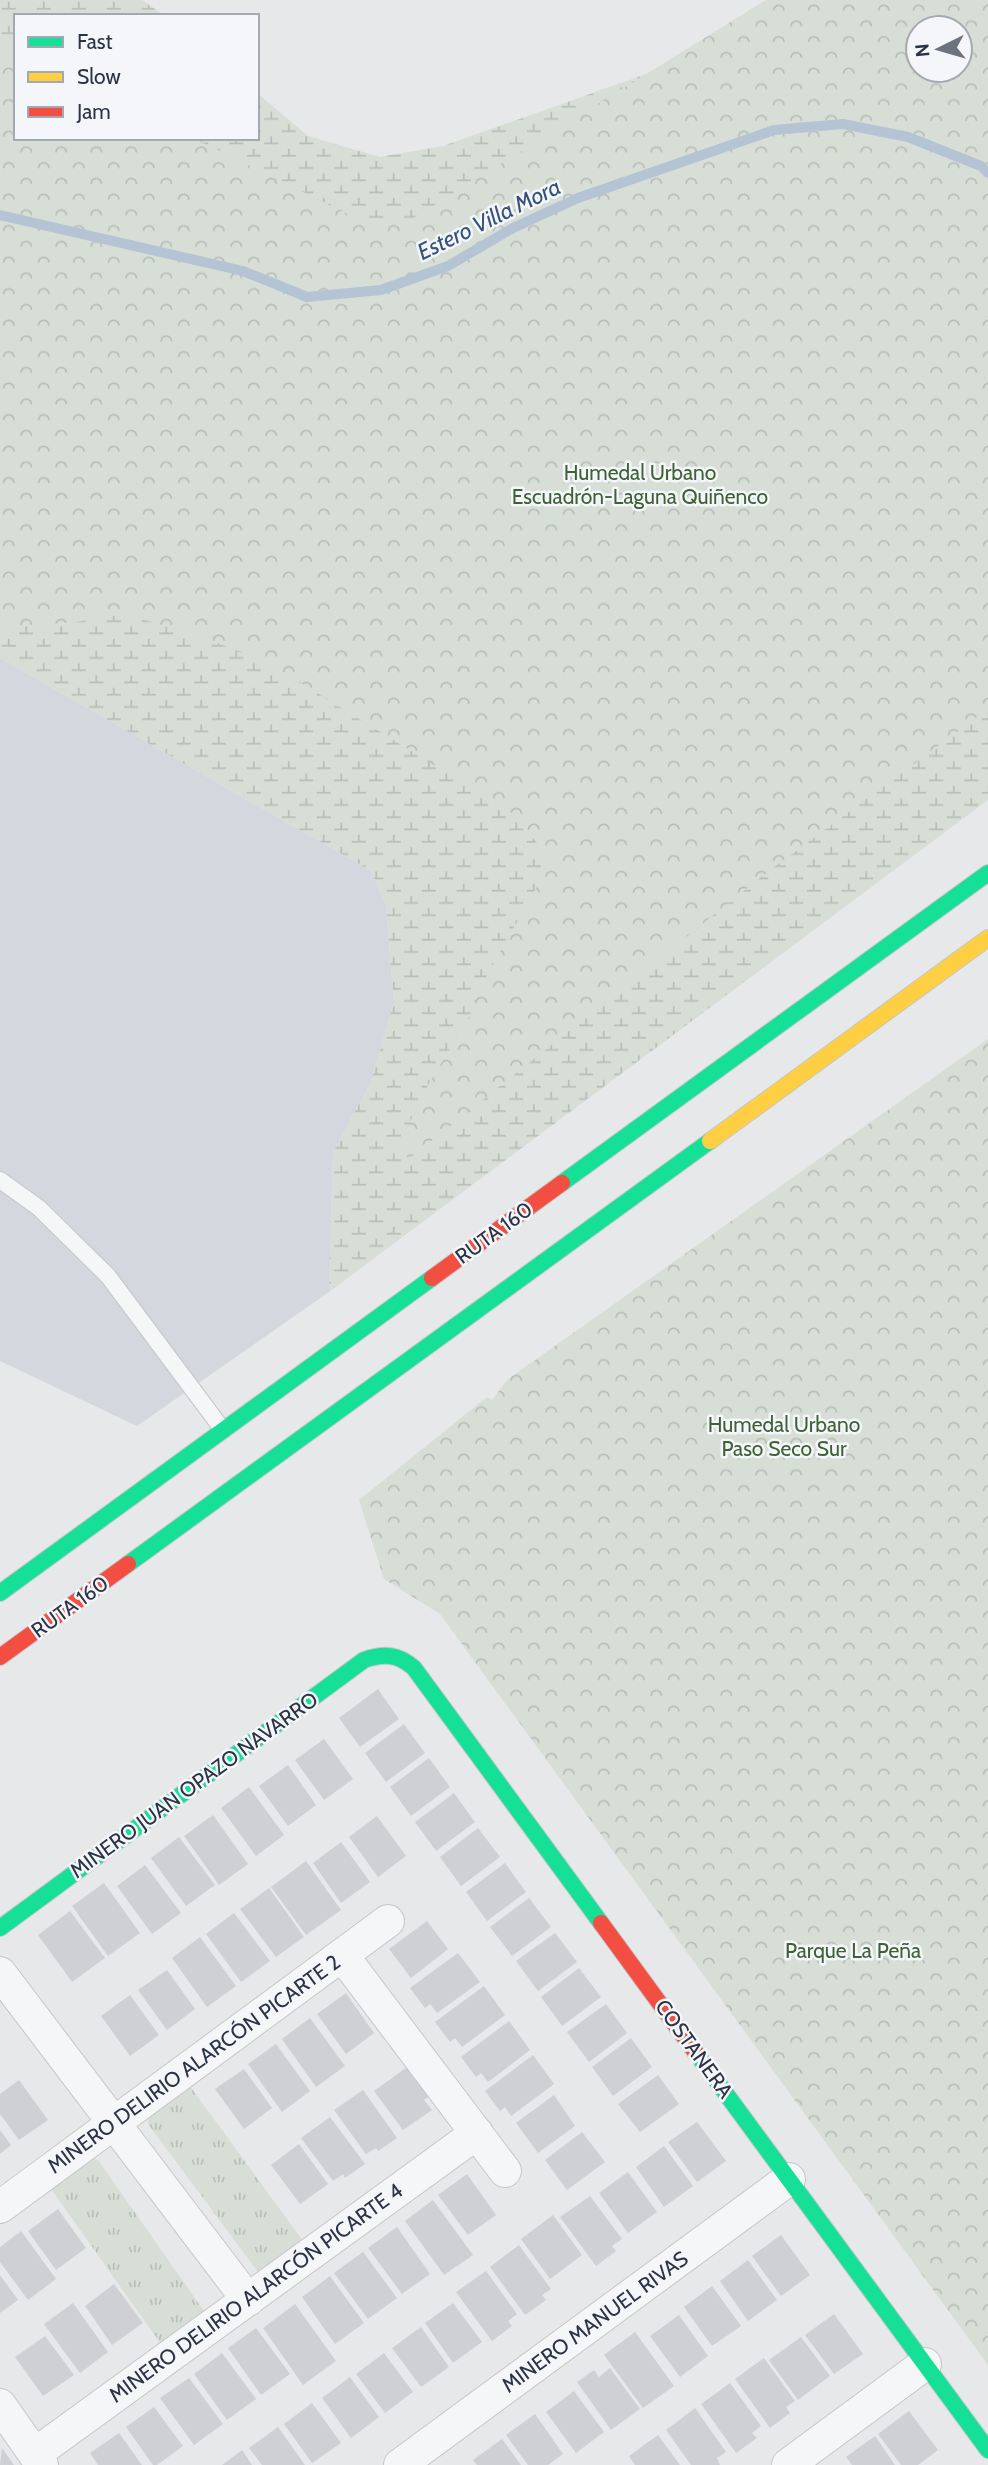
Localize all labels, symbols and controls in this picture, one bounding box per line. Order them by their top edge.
legend [14,14,259,140]
north arrow [904,14,974,84]
text: Fast [77,29,113,54]
text: N [911,43,935,58]
text: Slow [77,64,121,89]
text: Jam [76,99,111,124]
water label: Estero Villa Mora [413,172,565,266]
park label: Humedal Urbano Escuadrón-Laguna Quiñenco [512,460,768,509]
street label: RUTA 160 [450,1196,537,1269]
park label: Humedal Urbano Paso Seco Sur [708,1412,860,1461]
street label: RUTA 160 [26,1570,113,1643]
street label: MINERO JUAN OPAZO NAVARRO [65,1686,322,1883]
park label: Parque La Peña [785,1938,921,1963]
street label: MINERO DELIRIO ALARCÓN PICARTE 2 [43,1949,345,2178]
street label: COSTANERA [650,1994,739,2103]
street label: MINERO DELIRIO ALARCÓN PICARTE 4 [104,2178,407,2408]
street label: MINERO MANUEL RIVAS [497,2246,693,2398]

